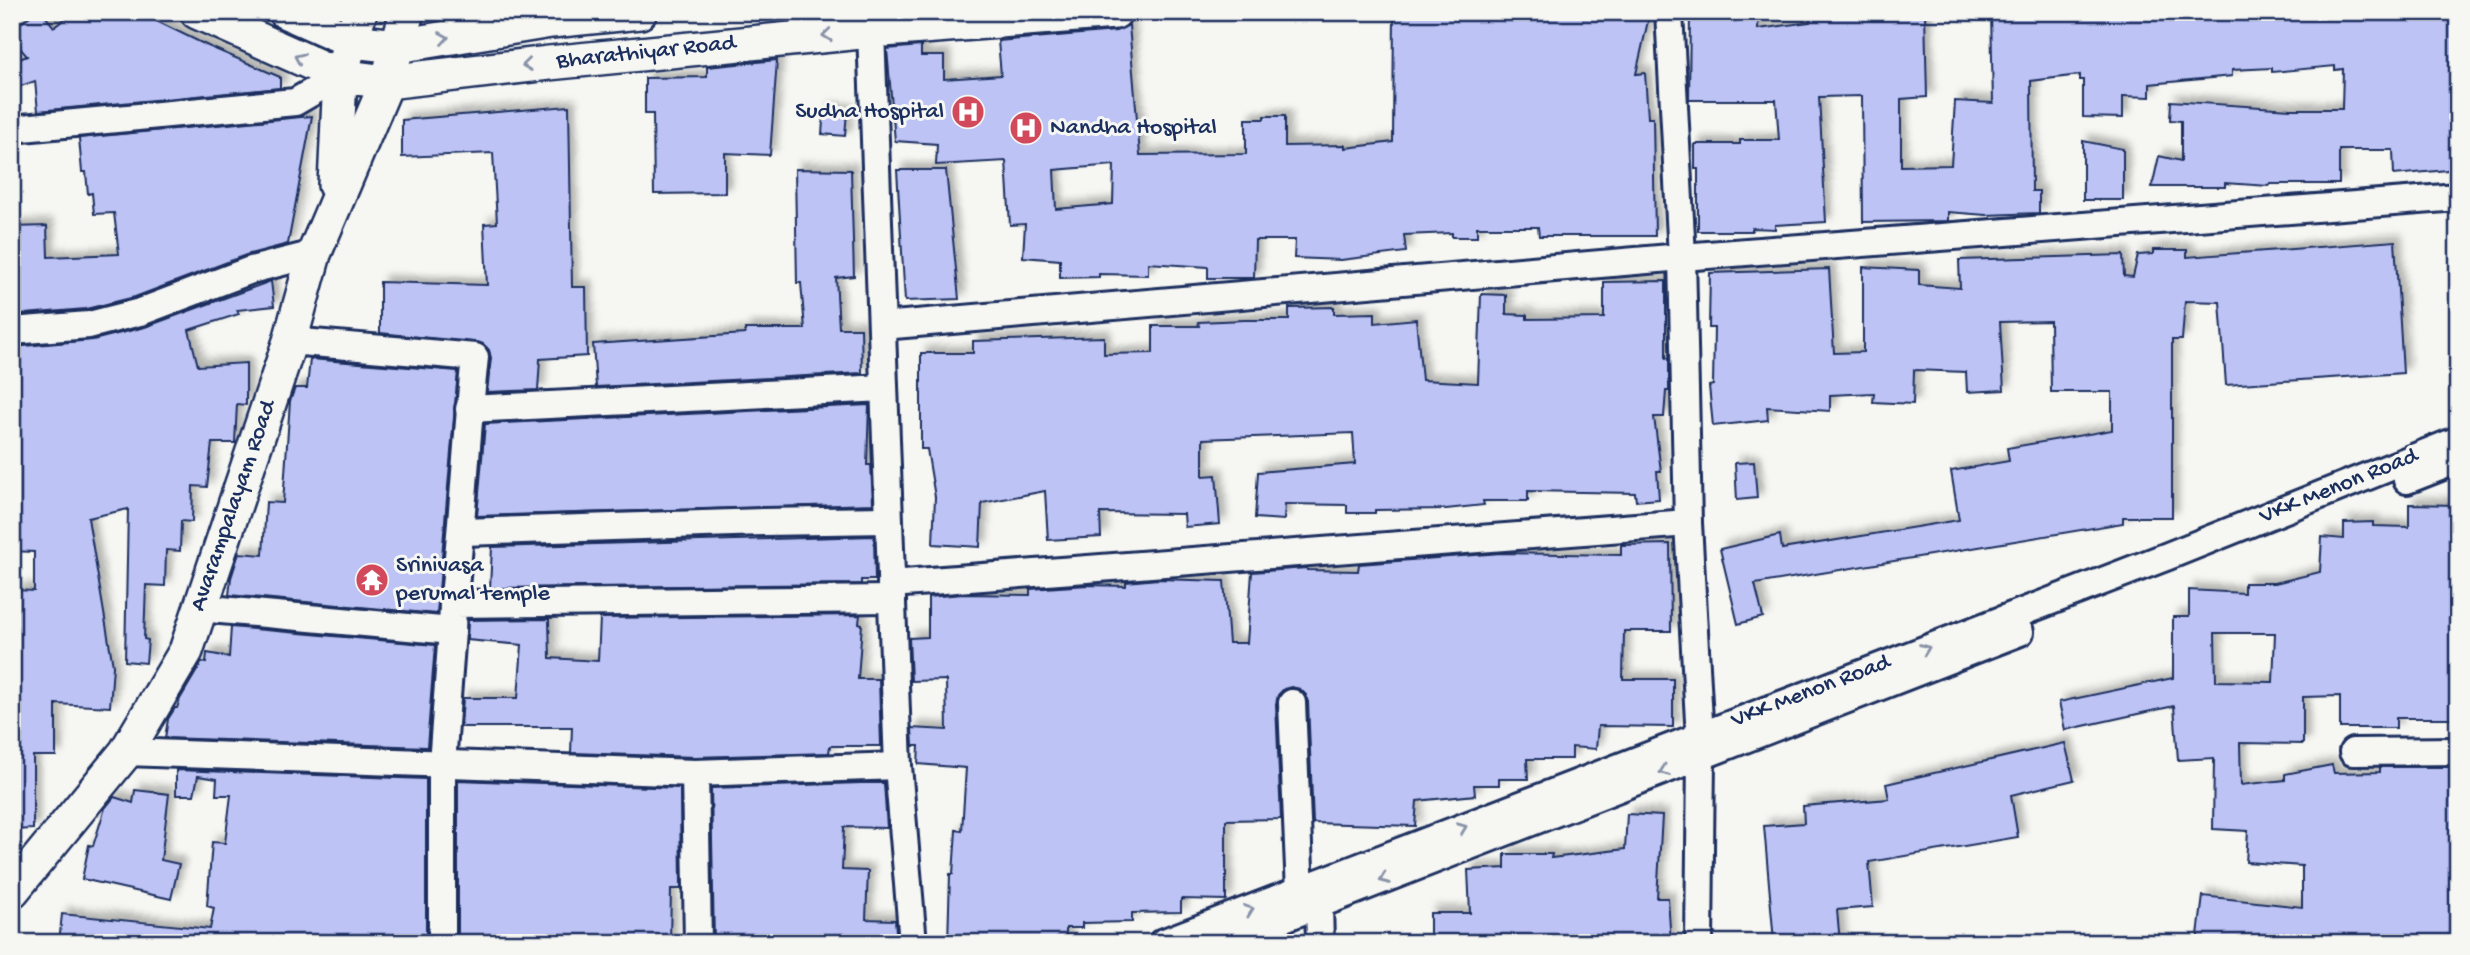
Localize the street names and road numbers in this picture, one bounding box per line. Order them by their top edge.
street label: Bharathiyar Road [554,29,739,77]
street label: Avarampalayam Road [184,395,284,615]
street label: VKK Menon Road [2255,441,2424,532]
street label: VKK Menon Road [1727,648,1896,736]

